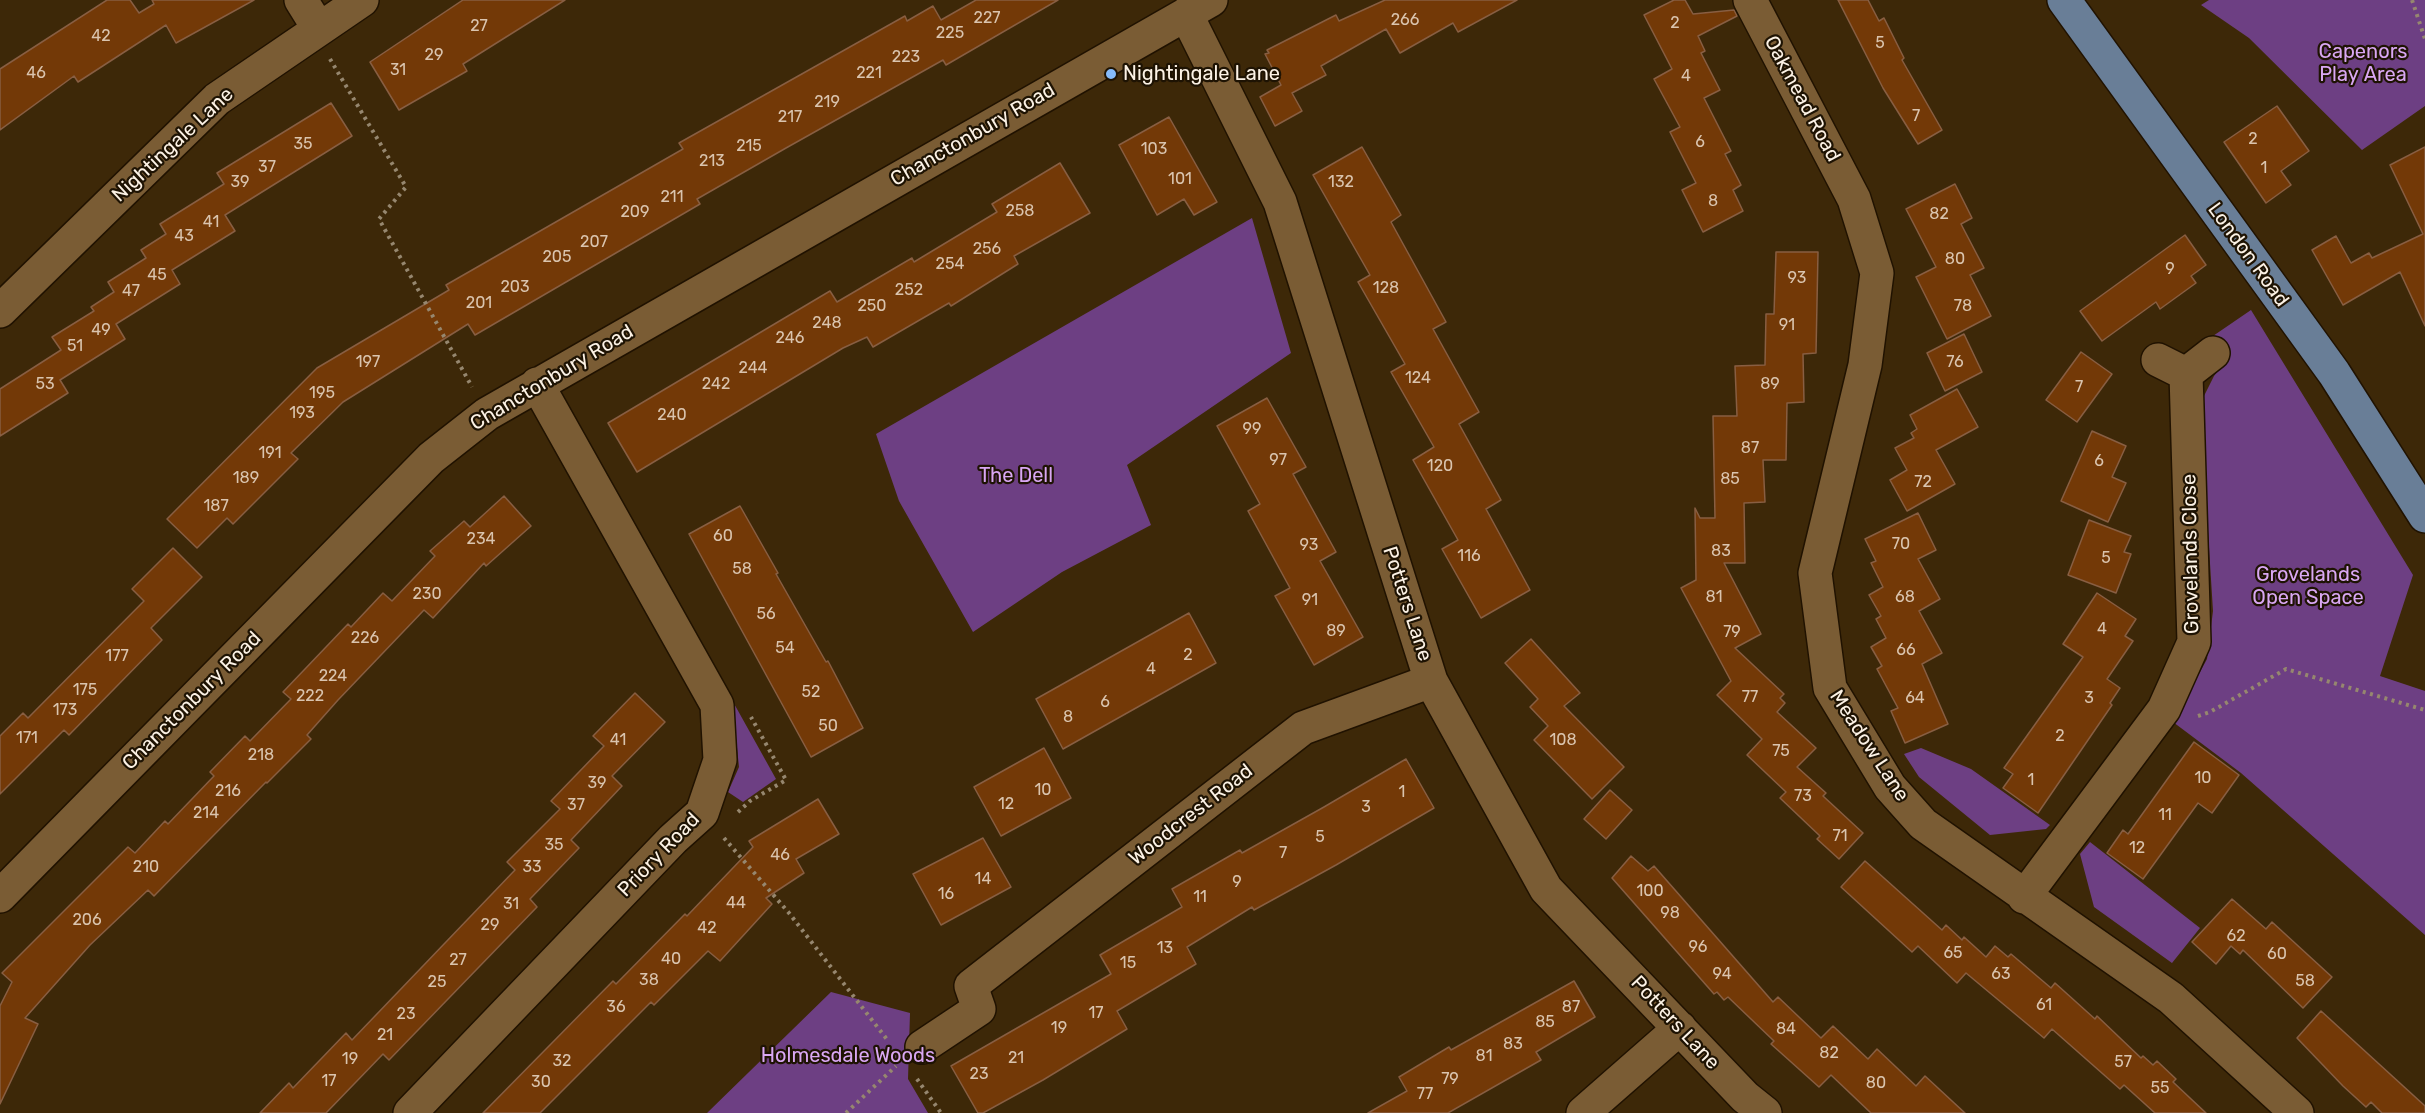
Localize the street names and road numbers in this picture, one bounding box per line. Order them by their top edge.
street label: Oakmead Road [1759,32,1845,166]
street label: Chanctonbury Road [886,78,1060,192]
street label: Nightingale Lane [107,83,239,207]
street label: London Road [2202,198,2294,312]
street label: Chanctonbury Road [466,320,638,436]
street label: Grovelands Close [2178,474,2204,634]
street label: Potters Lane [1377,544,1437,664]
street label: Chanctonbury Road [118,627,266,775]
street label: Meadow Lane [1824,686,1914,806]
street label: Woodcrest Road [1124,759,1258,871]
street label: Priory Road [613,808,705,902]
street label: Potters Lane [1626,971,1724,1075]

